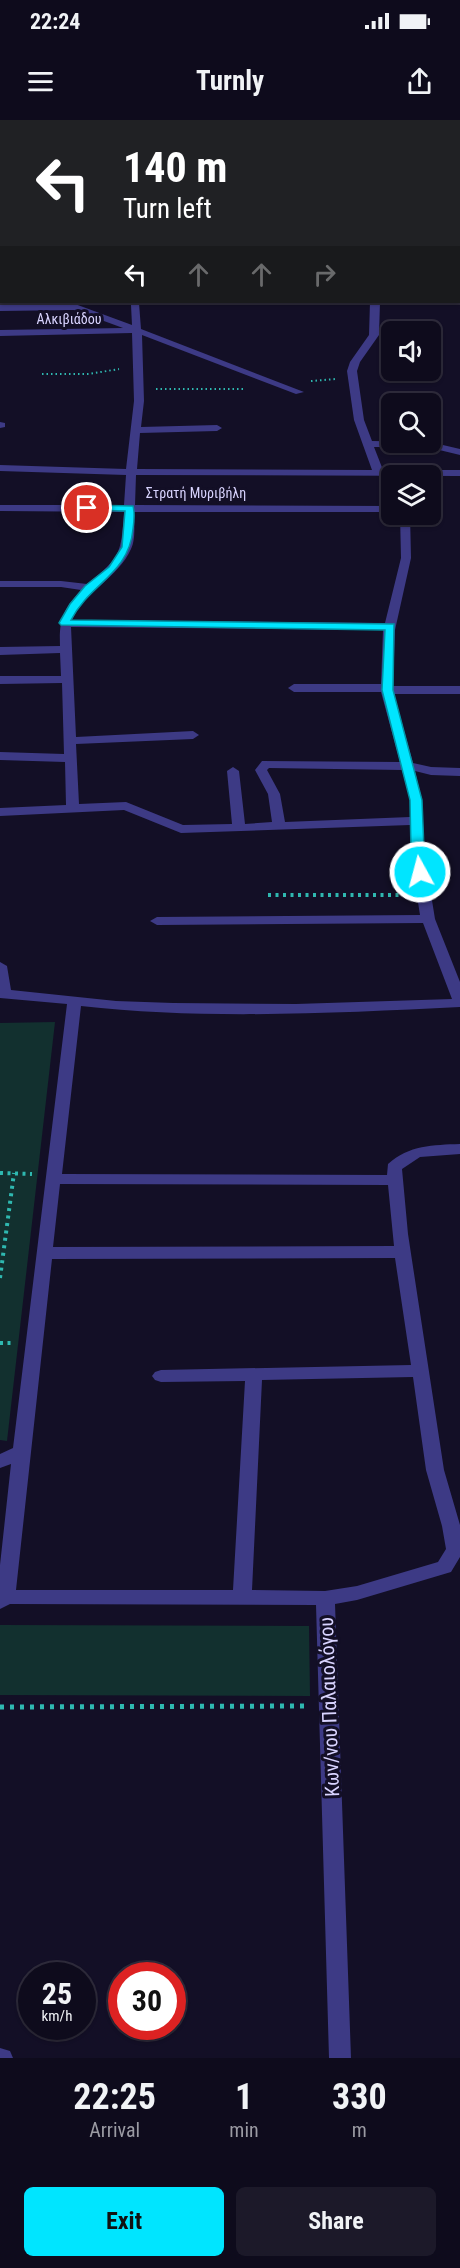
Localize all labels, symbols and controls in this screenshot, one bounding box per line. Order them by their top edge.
text: 22:24 [30,9,81,34]
icon: menu [24,65,57,98]
text: Turnly [196,65,264,97]
icon: share [403,65,436,98]
text: 140 m [123,143,228,192]
icon: left [24,144,102,222]
text: Turn left [123,193,212,225]
icon: left [119,258,152,291]
icon: ahead [182,258,215,291]
icon: ahead [245,258,278,291]
icon: right [308,258,341,291]
street label: Αλκιβιάδου [36,311,102,327]
map controls [381,321,441,525]
button: sound [381,321,441,381]
button: search [381,393,441,453]
button: layers [381,465,441,525]
pin [61,482,112,533]
street label: Στρατή Μυριβήλη [146,485,246,501]
icon: arrive [70,491,103,524]
position arrow [388,840,452,904]
street label: Κων/νου Παλαιολόγου [314,1617,344,1797]
speed limit sign: 30 [108,1962,186,2040]
text: 25 [42,1976,72,2011]
text: km/h [42,2007,72,2025]
text: 22:25 [73,2076,156,2118]
text: 1 [235,2076,253,2118]
text: 330 [332,2076,387,2118]
text: Arrival [89,2118,140,2142]
text: min [229,2118,259,2142]
text: m [352,2118,367,2142]
button: Exit [24,2187,224,2256]
button: Share [236,2187,436,2256]

